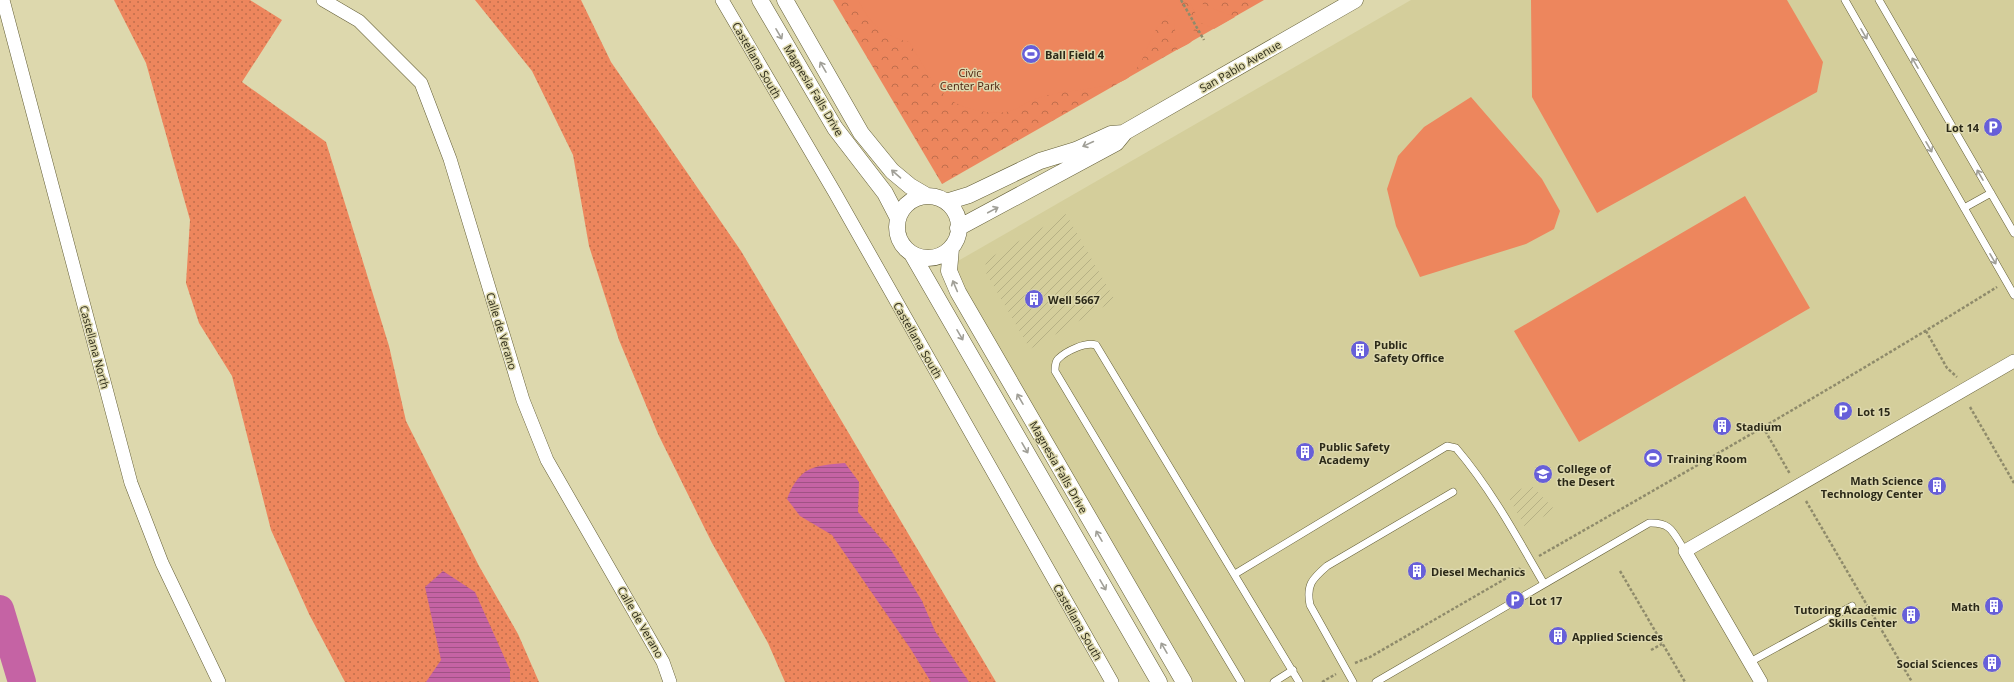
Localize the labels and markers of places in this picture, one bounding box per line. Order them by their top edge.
sports icon: Ball Field 4 [1020,43,1042,65]
place label: Ball Field 4 [1045,47,1105,62]
parking icon: Lot 14 [1982,116,2004,138]
place label: Lot 14 [1946,120,1980,135]
building icon: Well 5667 [1023,288,1045,310]
place label: Well 5667 [1048,292,1100,307]
place label: Public Safety Office [1374,337,1445,365]
building icon: Public Safety Office [1349,339,1371,361]
parking icon: Lot 15 [1832,400,1854,422]
place label: Lot 15 [1857,404,1890,419]
building icon: Stadium [1711,415,1733,437]
place label: Stadium [1736,419,1782,434]
place label: Public Safety Academy [1319,439,1391,467]
building icon: Public Safety Academy [1294,441,1316,463]
sports icon: Training Room [1642,447,1664,469]
place label: Training Room [1667,451,1747,466]
place label: College of the Desert [1557,461,1615,489]
school or university icon: College of the Desert [1532,463,1554,485]
place label: Math Science Technology Center [1821,473,1923,501]
building icon: Math Science Technology Center [1926,475,1948,497]
building icon: Diesel Mechanics [1406,560,1428,582]
place label: Diesel Mechanics [1431,564,1526,579]
parking icon: Lot 17 [1504,589,1526,611]
place label: Lot 17 [1529,593,1562,608]
building icon: Math [1983,595,2005,617]
place label: Math [1951,599,1980,614]
place label: Tutoring Academic Skills Center [1794,602,1897,630]
building icon: Tutoring Academic Skills Center [1900,604,1922,626]
building icon: Applied Sciences [1547,625,1569,647]
place label: Applied Sciences [1572,629,1663,644]
building icon: Social Sciences [1981,652,2003,674]
place label: Social Sciences [1897,656,1979,671]

